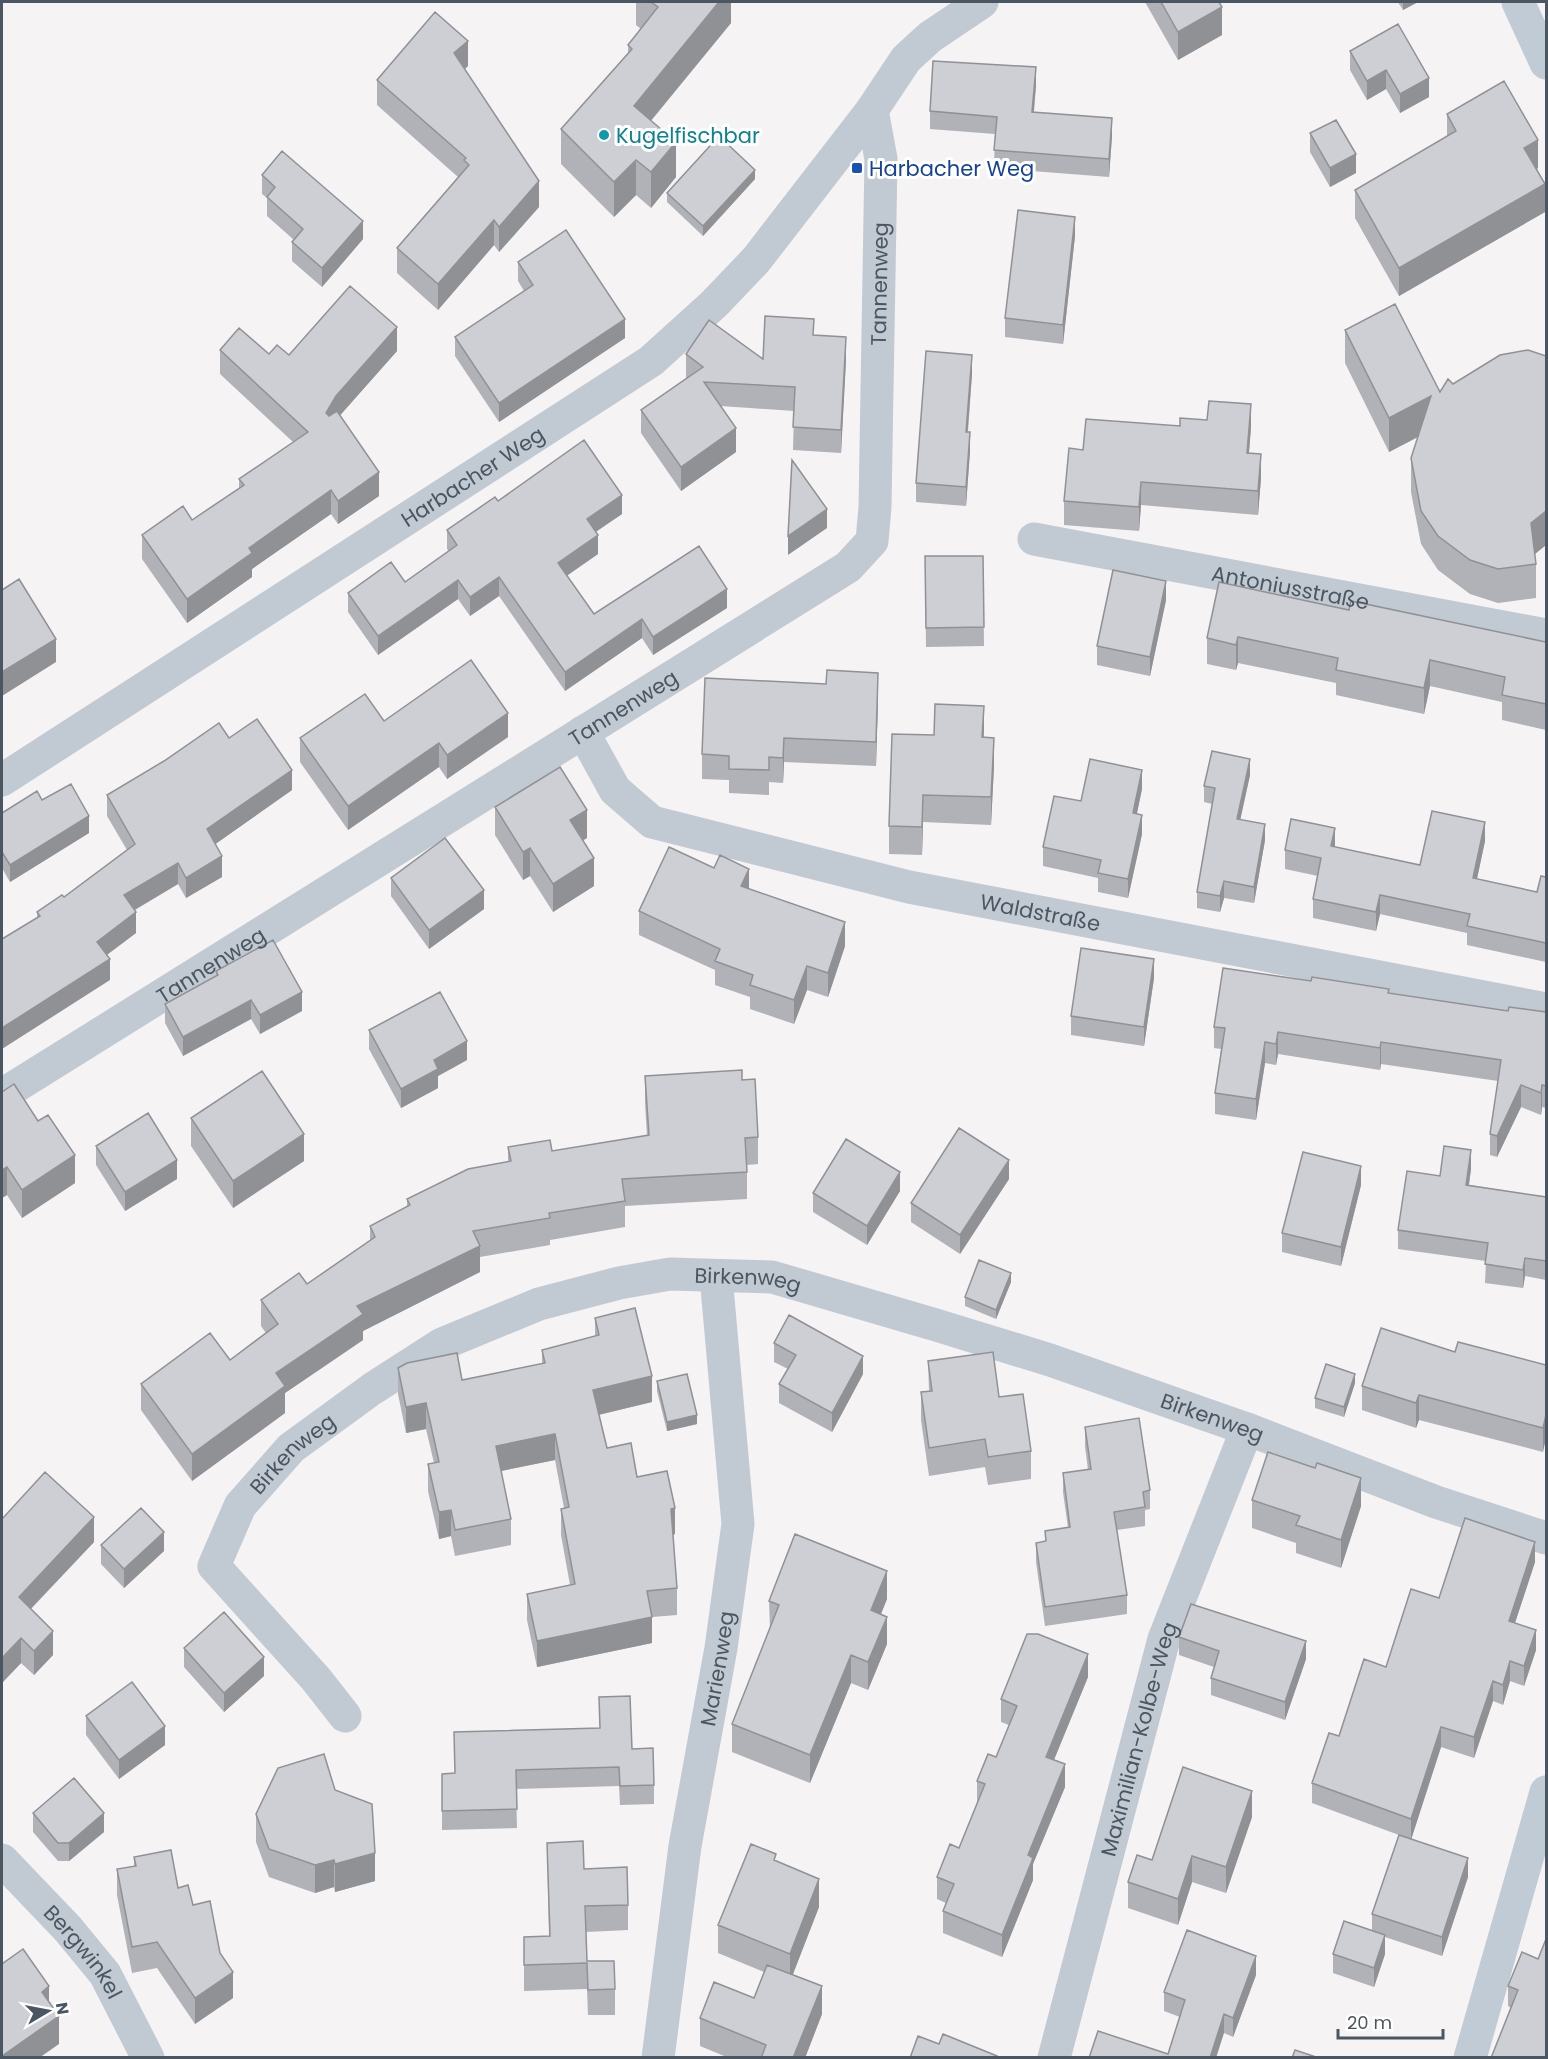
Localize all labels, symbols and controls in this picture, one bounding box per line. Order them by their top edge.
place label: Kugelfischbar [616,121,760,150]
marker: Kugelfischbar [597,128,611,142]
place label: Harbacher Weg [869,154,1034,183]
marker: Harbacher Weg [850,161,864,175]
street label: Tannenweg [863,222,894,346]
street label: Harbacher Weg [395,419,550,533]
street label: Antoniusstraße [1209,558,1372,616]
street label: Tannenweg [563,662,683,752]
street label: Waldstraße [978,886,1103,938]
street label: Tannenweg [151,920,271,1010]
street label: Birkenweg [694,1260,805,1299]
street label: Birkenweg [1157,1385,1268,1449]
street label: Birkenweg [243,1406,341,1500]
street label: Marienweg [693,1609,740,1728]
street label: Maximilian-Kolbe-Weg [1093,1617,1184,1859]
street label: Bergwinkel [38,1898,130,2003]
north arrow [18,1981,78,2041]
text: N [50,2001,75,2016]
scale bar [1338,2002,1443,2040]
text: 20 m [1347,2010,1392,2035]

